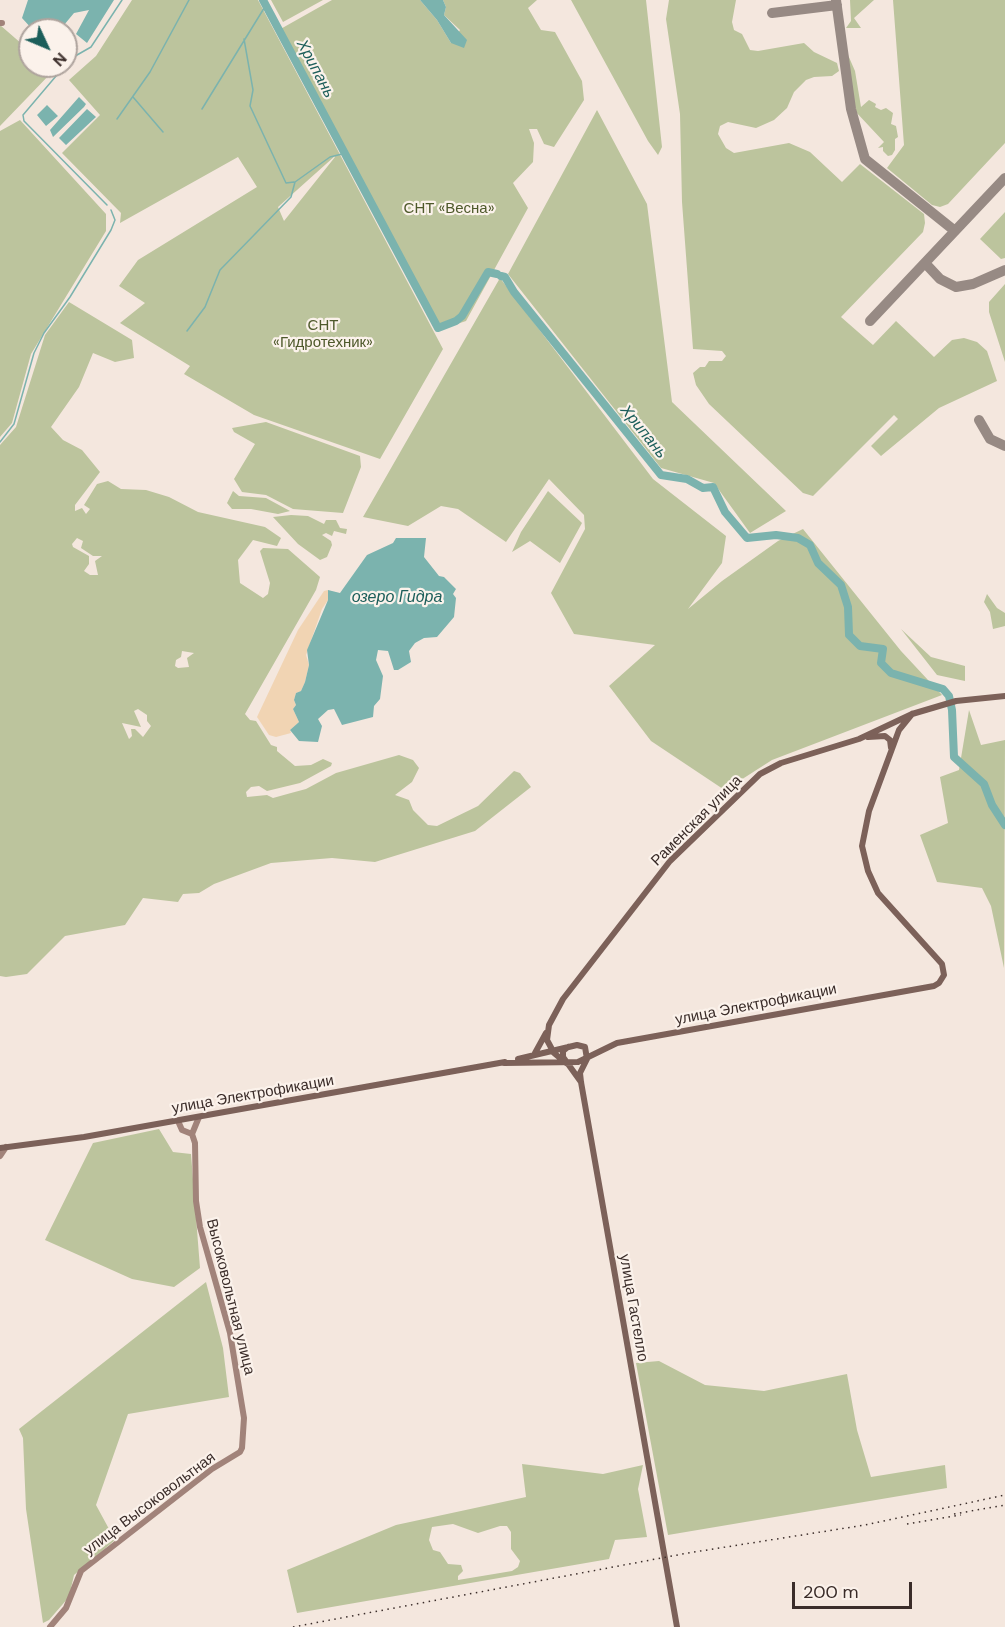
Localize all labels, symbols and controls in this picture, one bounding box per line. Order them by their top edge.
north arrow [18,18,78,78]
water label: Хрипань [292,37,338,101]
text: N [48,48,71,71]
park label: СНТ «Весна» [404,200,494,218]
park label: СНТ «Гидротехник» [273,317,373,352]
water label: Хрипань [616,401,670,463]
water label: озеро Гидра [352,588,442,608]
street label: Раменская улица [648,772,746,870]
street label: улица Электрофикации [674,981,838,1029]
street label: улица Электрофикации [171,1072,335,1118]
street label: Высоковольтная улица [202,1217,258,1377]
street label: улица Гастелло [615,1253,651,1363]
street label: улица Высоковольтная [81,1449,219,1559]
scale bar [795,1570,915,1608]
text: 200 m [803,1580,859,1604]

